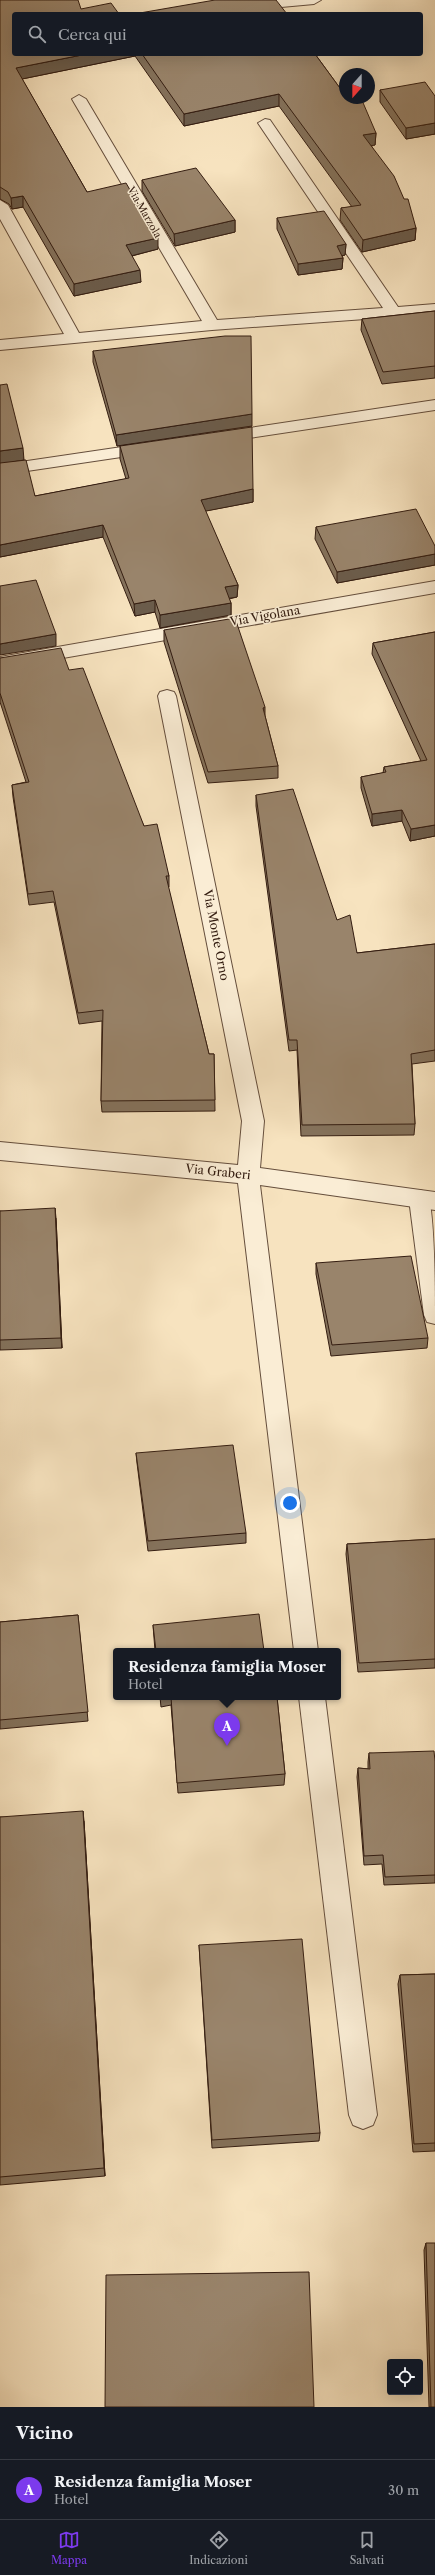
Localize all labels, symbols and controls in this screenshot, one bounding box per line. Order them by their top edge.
search box [12,12,423,56]
icon: search [26,23,48,45]
text: Cerca qui [58,25,127,44]
north arrow [339,68,375,104]
street label: Via Marzola [124,183,165,241]
street label: Via Vigolana [228,602,302,629]
street label: Via Monte Orno [200,887,233,982]
street label: Via Graberi [184,1161,252,1182]
your location [280,1493,300,1513]
popup [113,1648,341,1700]
text: Residenza famiglia Moser [128,1657,326,1676]
text: Hotel [128,1676,163,1692]
pin: A [214,1713,240,1746]
map controls [387,2359,423,2395]
button: locate [387,2359,423,2395]
text: Vicino [16,2423,73,2443]
text: Residenza famiglia Moser [54,2472,252,2491]
text: A [24,2482,34,2498]
text: 30 m [388,2482,419,2498]
text: Hotel [54,2491,89,2507]
tab: Mappa [51,2529,87,2567]
tab: Indicazioni [189,2529,248,2567]
tab: Salvati [350,2529,384,2567]

